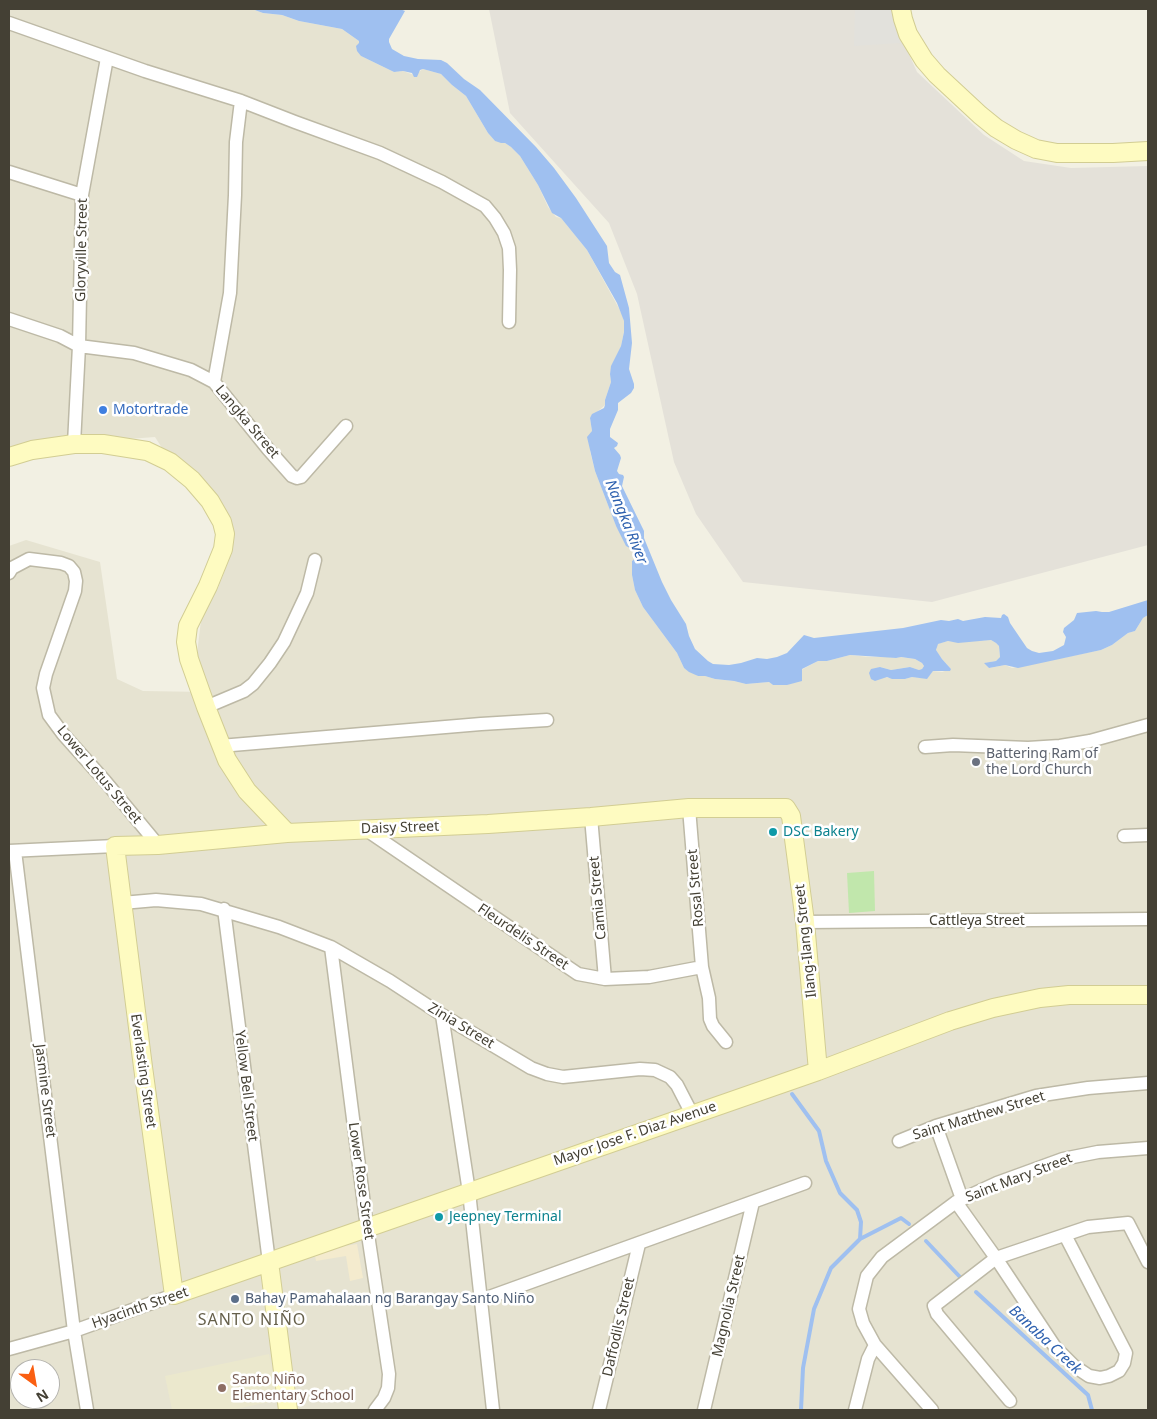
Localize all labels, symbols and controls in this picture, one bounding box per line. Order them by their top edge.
street label: Gloryville Street [73,198,91,302]
street label: Langka Street [211,382,283,462]
place label: Motortrade [113,402,188,418]
marker: Motortrade [97,404,109,416]
water label: Nangka River [601,477,651,567]
street label: Lower Lotus Street [53,723,145,827]
place label: Battering Ram of the Lord Church [986,746,1098,779]
marker: Battering Ram of the Lord Church [970,756,982,768]
street label: Daisy Street [361,818,439,838]
place label: DSC Bakery [783,824,859,840]
marker: DSC Bakery [767,826,779,838]
street label: Rosal Street [684,848,708,928]
street label: Camia Street [586,855,610,941]
street label: Ilang-Ilang Street [792,883,820,999]
street label: Fleurdelis Street [474,900,572,974]
street label: Cattleya Street [929,913,1025,929]
street label: Zinia Street [425,1000,497,1052]
street label: Everlasting Street [127,1013,159,1129]
street label: Yellow Bell Street [231,1029,261,1143]
street label: Jasmine Street [31,1043,59,1139]
street label: Saint Matthew Street [911,1088,1047,1144]
street label: Mayor Jose F. Diaz Avenue [551,1098,719,1170]
street label: Lower Rose Street [344,1121,378,1241]
street label: Saint Mary Street [963,1150,1075,1206]
place label: Jeepney Terminal [449,1209,562,1225]
marker: Jeepney Terminal [433,1211,445,1223]
street label: Magnolia Street [709,1253,749,1359]
street label: Daffodils Street [599,1276,639,1378]
street label: Hyacinth Street [90,1284,190,1332]
place label: Bahay Pamahalaan ng Barangay Santo Niño [245,1291,534,1307]
marker: Bahay Pamahalaan ng Barangay Santo Niño [229,1293,241,1305]
water label: Banaba Creek [1005,1302,1085,1378]
district label: SANTO NIÑO [196,1310,308,1330]
north arrow [10,1359,60,1409]
place label: Santo Niño Elementary School [232,1372,354,1404]
marker: Santo Niño Elementary School [216,1382,228,1394]
text: N [33,1385,53,1407]

